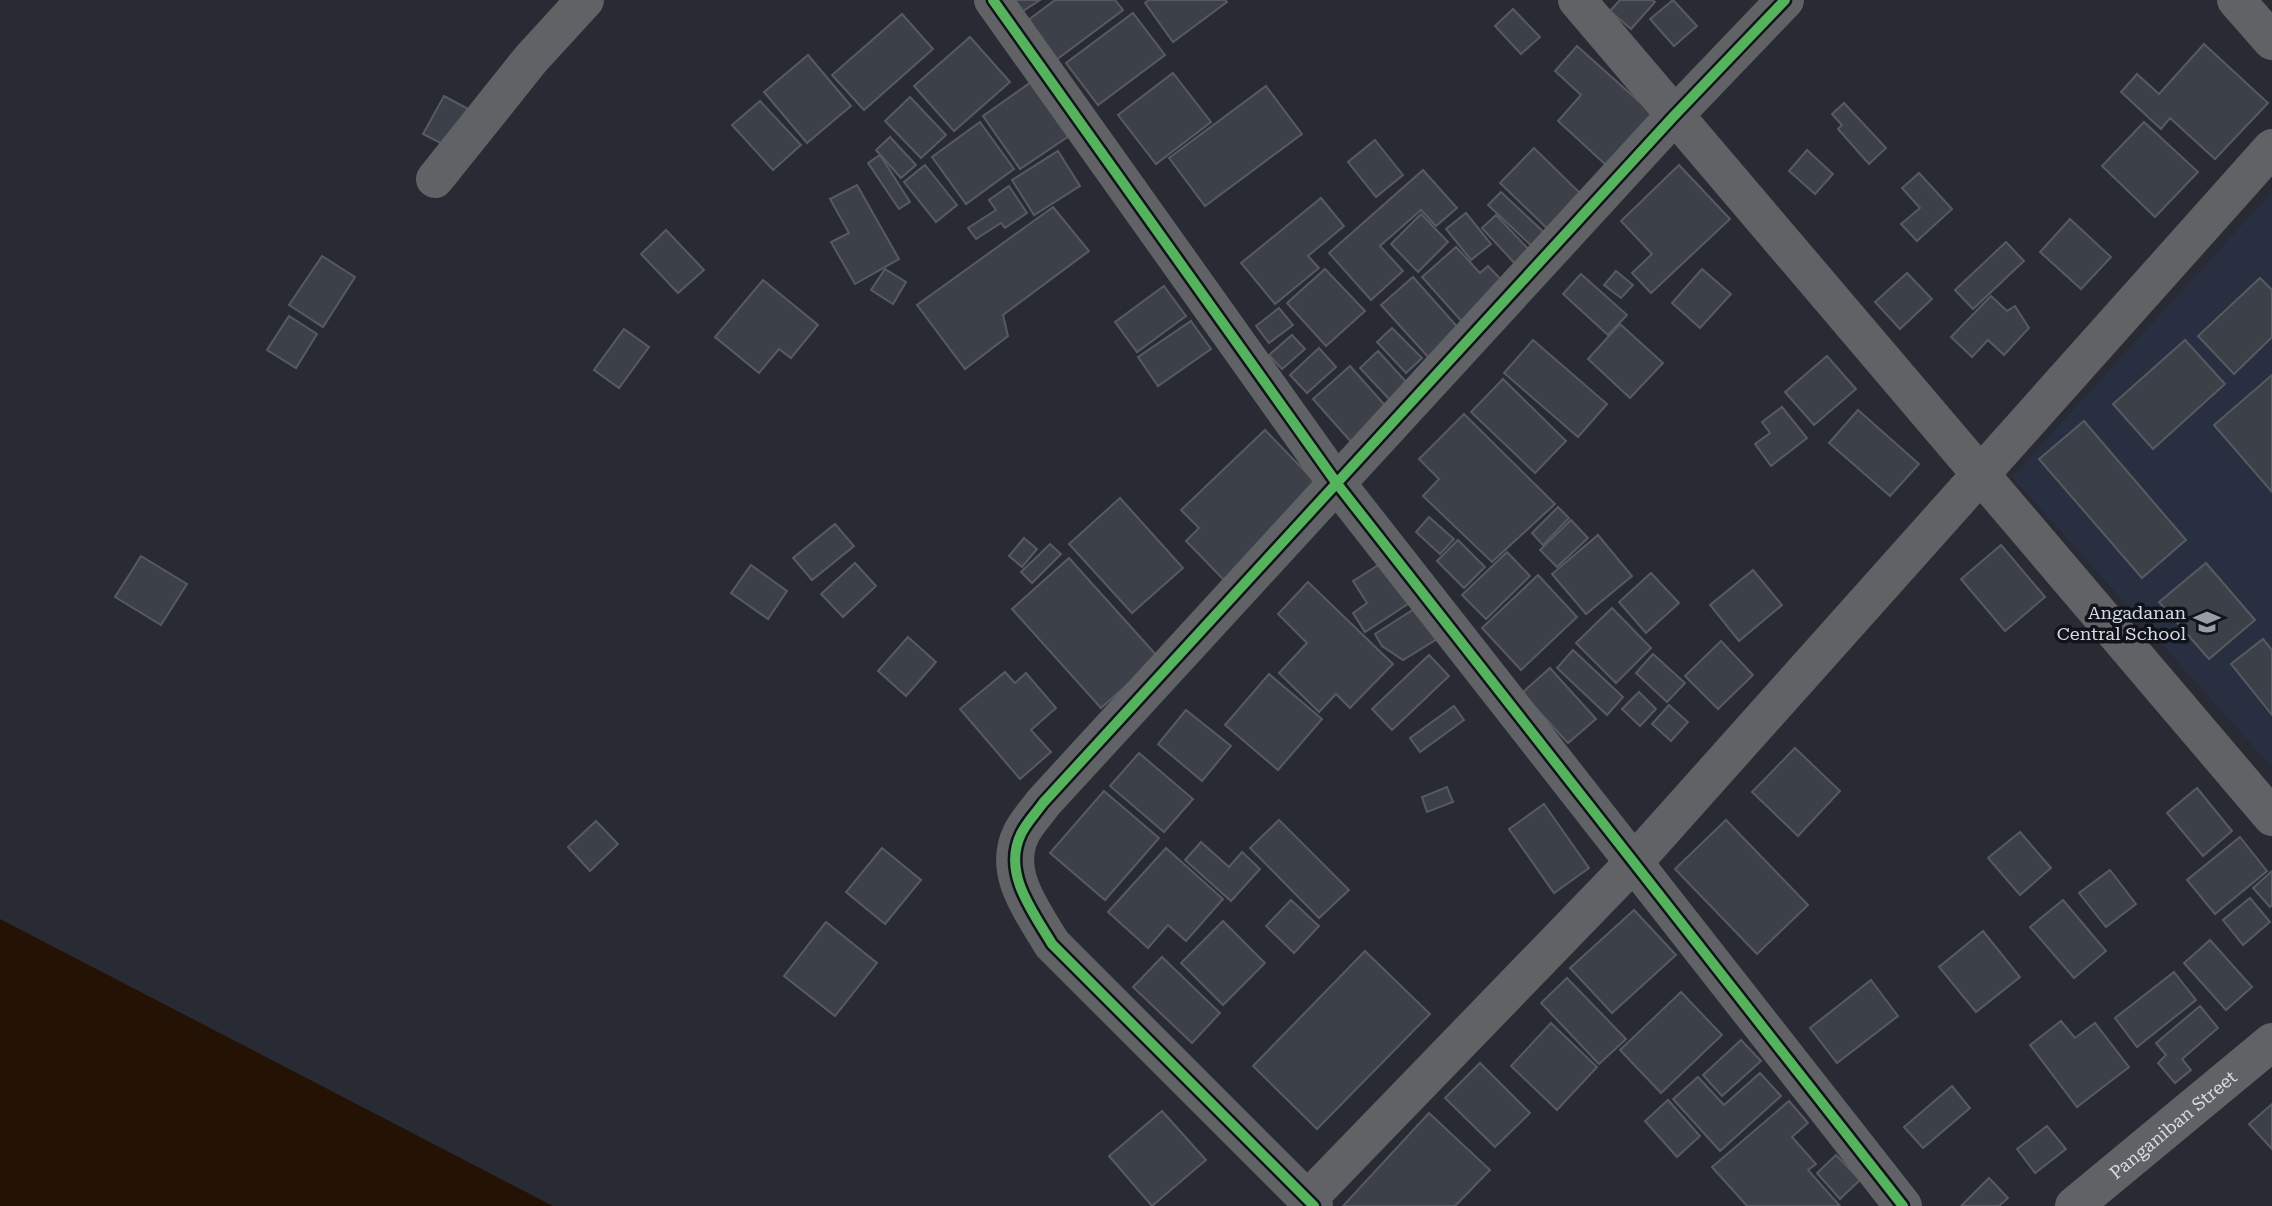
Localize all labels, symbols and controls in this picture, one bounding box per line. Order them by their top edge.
place label: Angadanan Central School [2057,602,2186,644]
school or university icon: Angadanan Central School [2192,607,2222,637]
street label: Panganiban Street [2105,1065,2241,1183]

